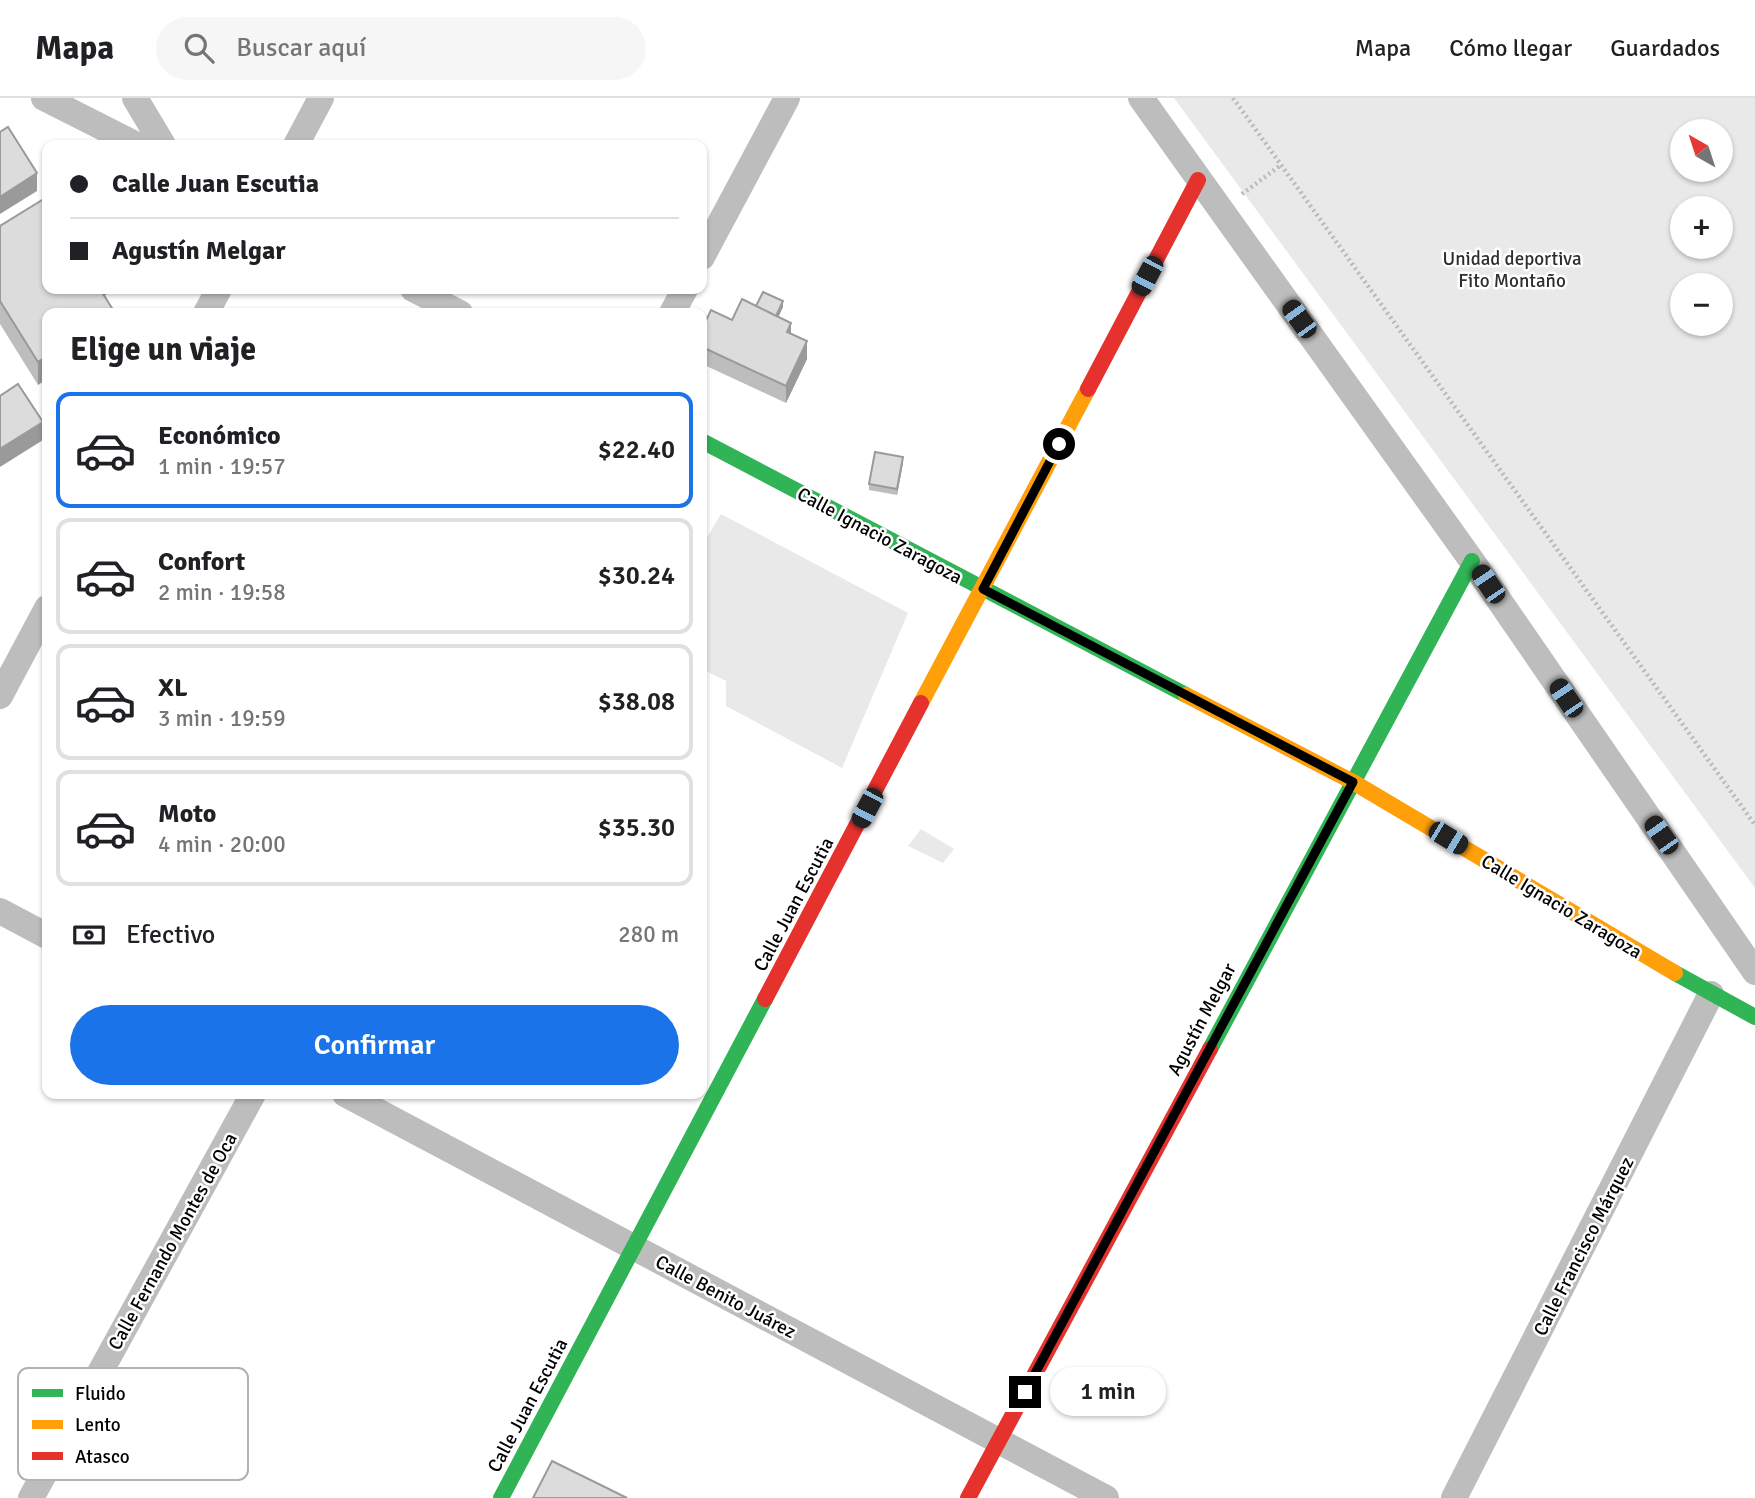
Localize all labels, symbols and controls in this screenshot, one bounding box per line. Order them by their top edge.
search box [156,17,646,80]
text: Mapa [35,28,114,69]
icon: search [180,29,218,67]
text: Buscar aquí [236,32,366,64]
text: Mapa [1355,33,1411,63]
text: Cómo llegar [1449,33,1572,63]
text: Guardados [1610,33,1720,63]
north arrow [1670,119,1732,182]
map controls [1670,119,1733,336]
text: Calle Juan Escutia [112,168,319,200]
button: + [1670,196,1733,259]
text: Agustín Melgar [112,235,286,267]
park label: Unidad deportiva Fito Montaño [1442,247,1582,293]
car [1128,253,1167,299]
button: − [1670,273,1733,336]
car [1279,296,1320,342]
text: Elige un viaje [70,330,256,369]
icon: car [74,419,137,482]
text: Económico [158,420,281,452]
route start [1043,428,1075,460]
text: $22.40 [598,434,675,466]
text: 1 min · 19:57 [158,452,286,481]
street label: Calle Ignacio Zaragoza [793,482,966,590]
icon: car [74,545,137,608]
text: Confort [158,546,245,578]
text: $30.24 [598,560,675,592]
car [1468,561,1509,607]
text: 2 min · 19:58 [158,578,286,607]
icon: car [74,671,137,734]
text: XL [158,672,188,704]
car [1546,675,1587,721]
text: $38.08 [598,686,675,718]
text: 3 min · 19:59 [158,704,286,733]
car [848,785,887,831]
icon: car [74,797,137,860]
text: Moto [158,798,216,830]
text: $35.30 [598,812,675,844]
car [1641,812,1682,858]
car [1425,818,1472,858]
text: 4 min · 20:00 [158,830,286,859]
street label: Calle Juan Escutia [748,833,839,976]
street label: Calle Ignacio Zaragoza [1477,849,1646,964]
icon: cash [70,916,108,954]
text: Efectivo [126,919,215,951]
text: 280 m [618,920,679,949]
street label: Agustín Melgar [1162,959,1242,1080]
button: Confirmar [70,1005,679,1085]
street label: Calle Fernando Montes de Oca [103,1129,243,1354]
street label: Calle Francisco Márquez [1528,1153,1639,1340]
street label: Calle Benito Juárez [651,1250,800,1344]
street label: Calle Juan Escutia [482,1334,573,1477]
legend [18,1368,248,1480]
callout: 1 min [1050,1368,1165,1416]
route end [1009,1376,1041,1408]
text: 1 min [1080,1377,1136,1406]
text: Fluido [75,1382,126,1406]
text: Lento [75,1413,121,1437]
text: Atasco [75,1445,130,1469]

